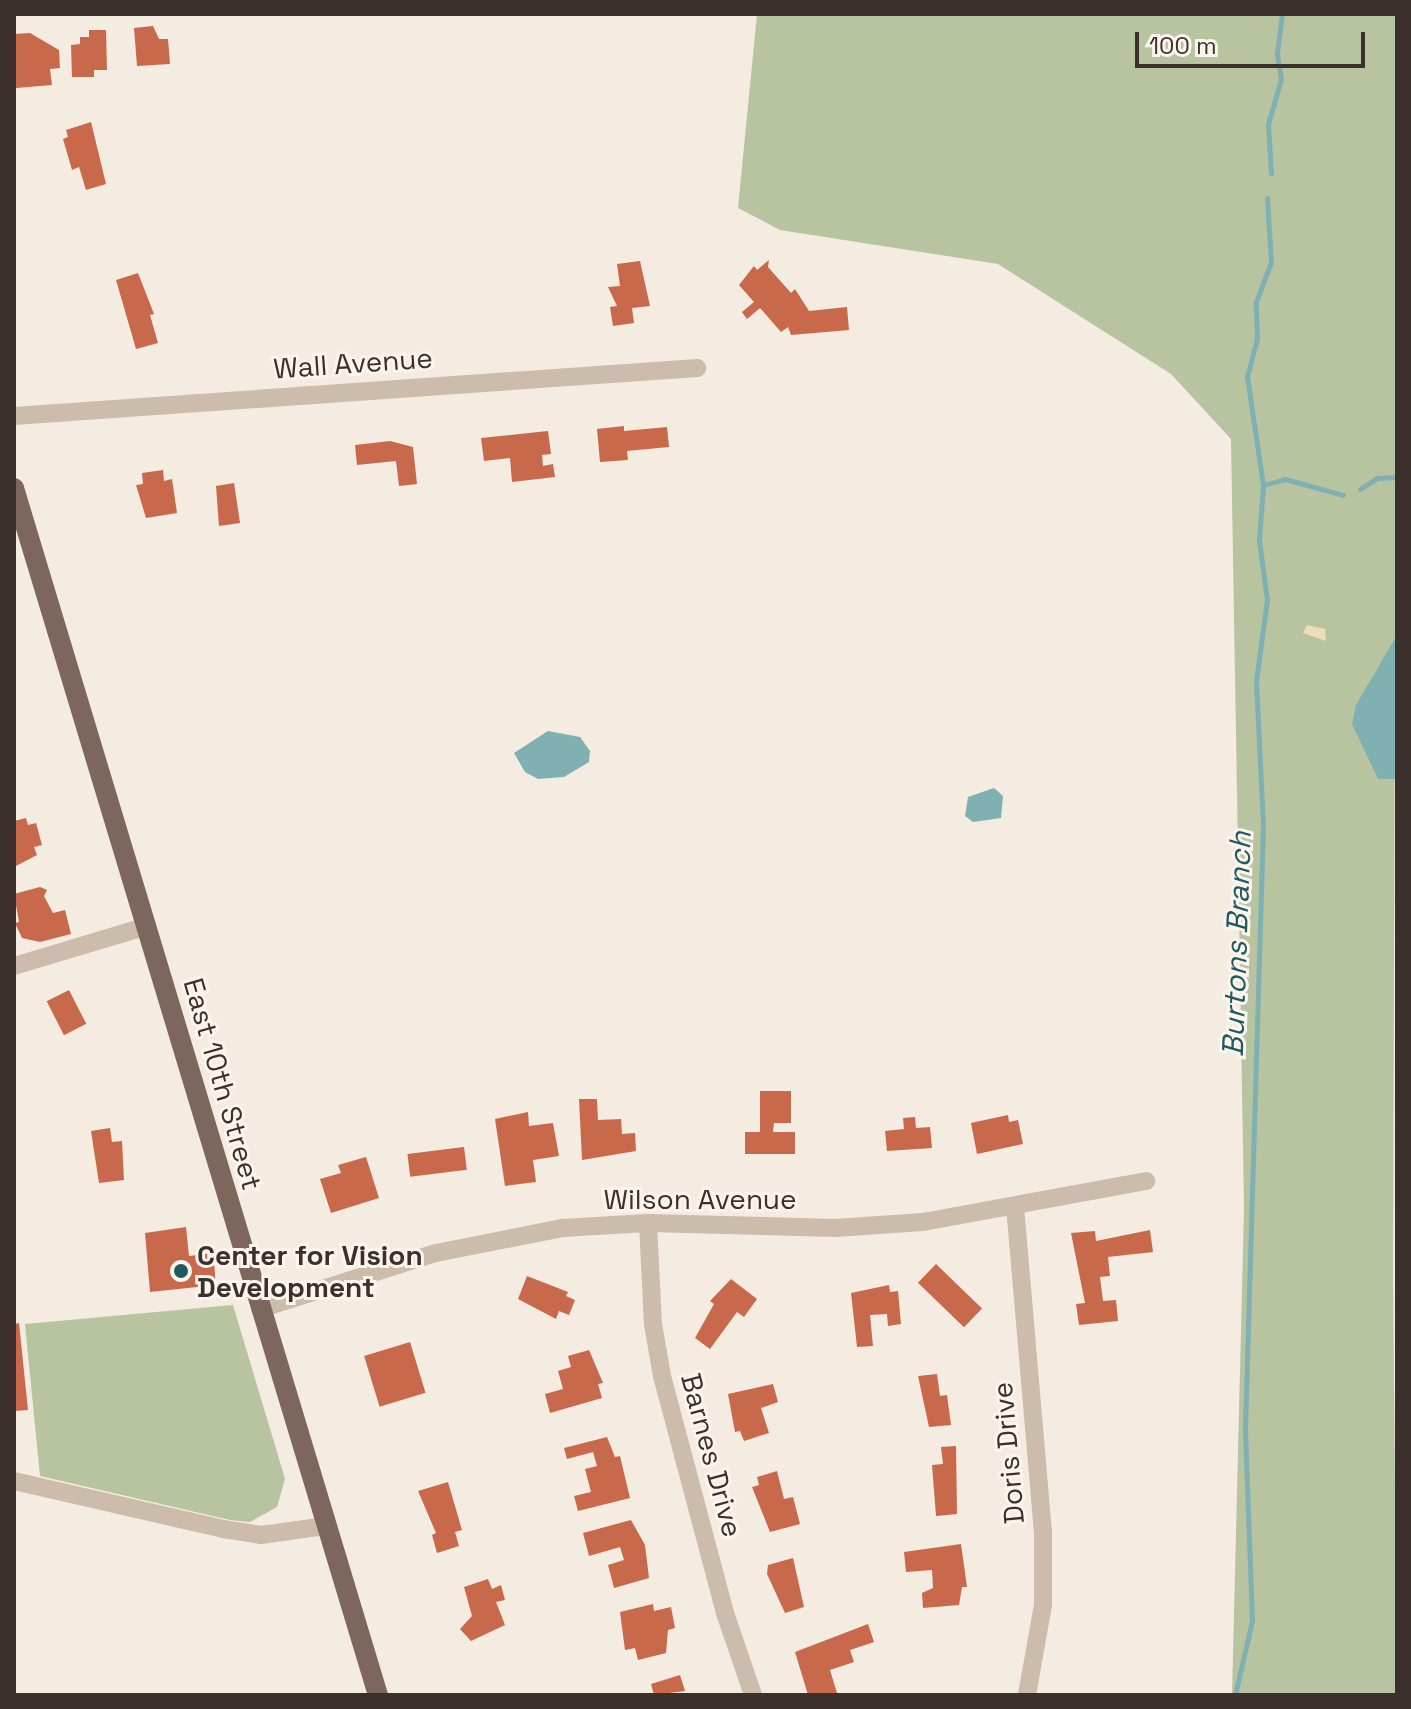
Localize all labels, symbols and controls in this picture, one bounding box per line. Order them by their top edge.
scale bar [1139,16,1369,66]
text: 100 m [1149,30,1217,61]
street label: Wall Avenue [272,341,434,385]
water label: Burtons Branch [1215,831,1259,1057]
street label: East 10th Street [177,974,269,1194]
street label: Wilson Avenue [603,1182,797,1216]
place label: Center for Vision Development [197,1238,423,1304]
marker: Center for Vision Development [172,1262,190,1280]
street label: Barnes Drive [674,1370,750,1540]
street label: Doris Drive [985,1381,1031,1525]

